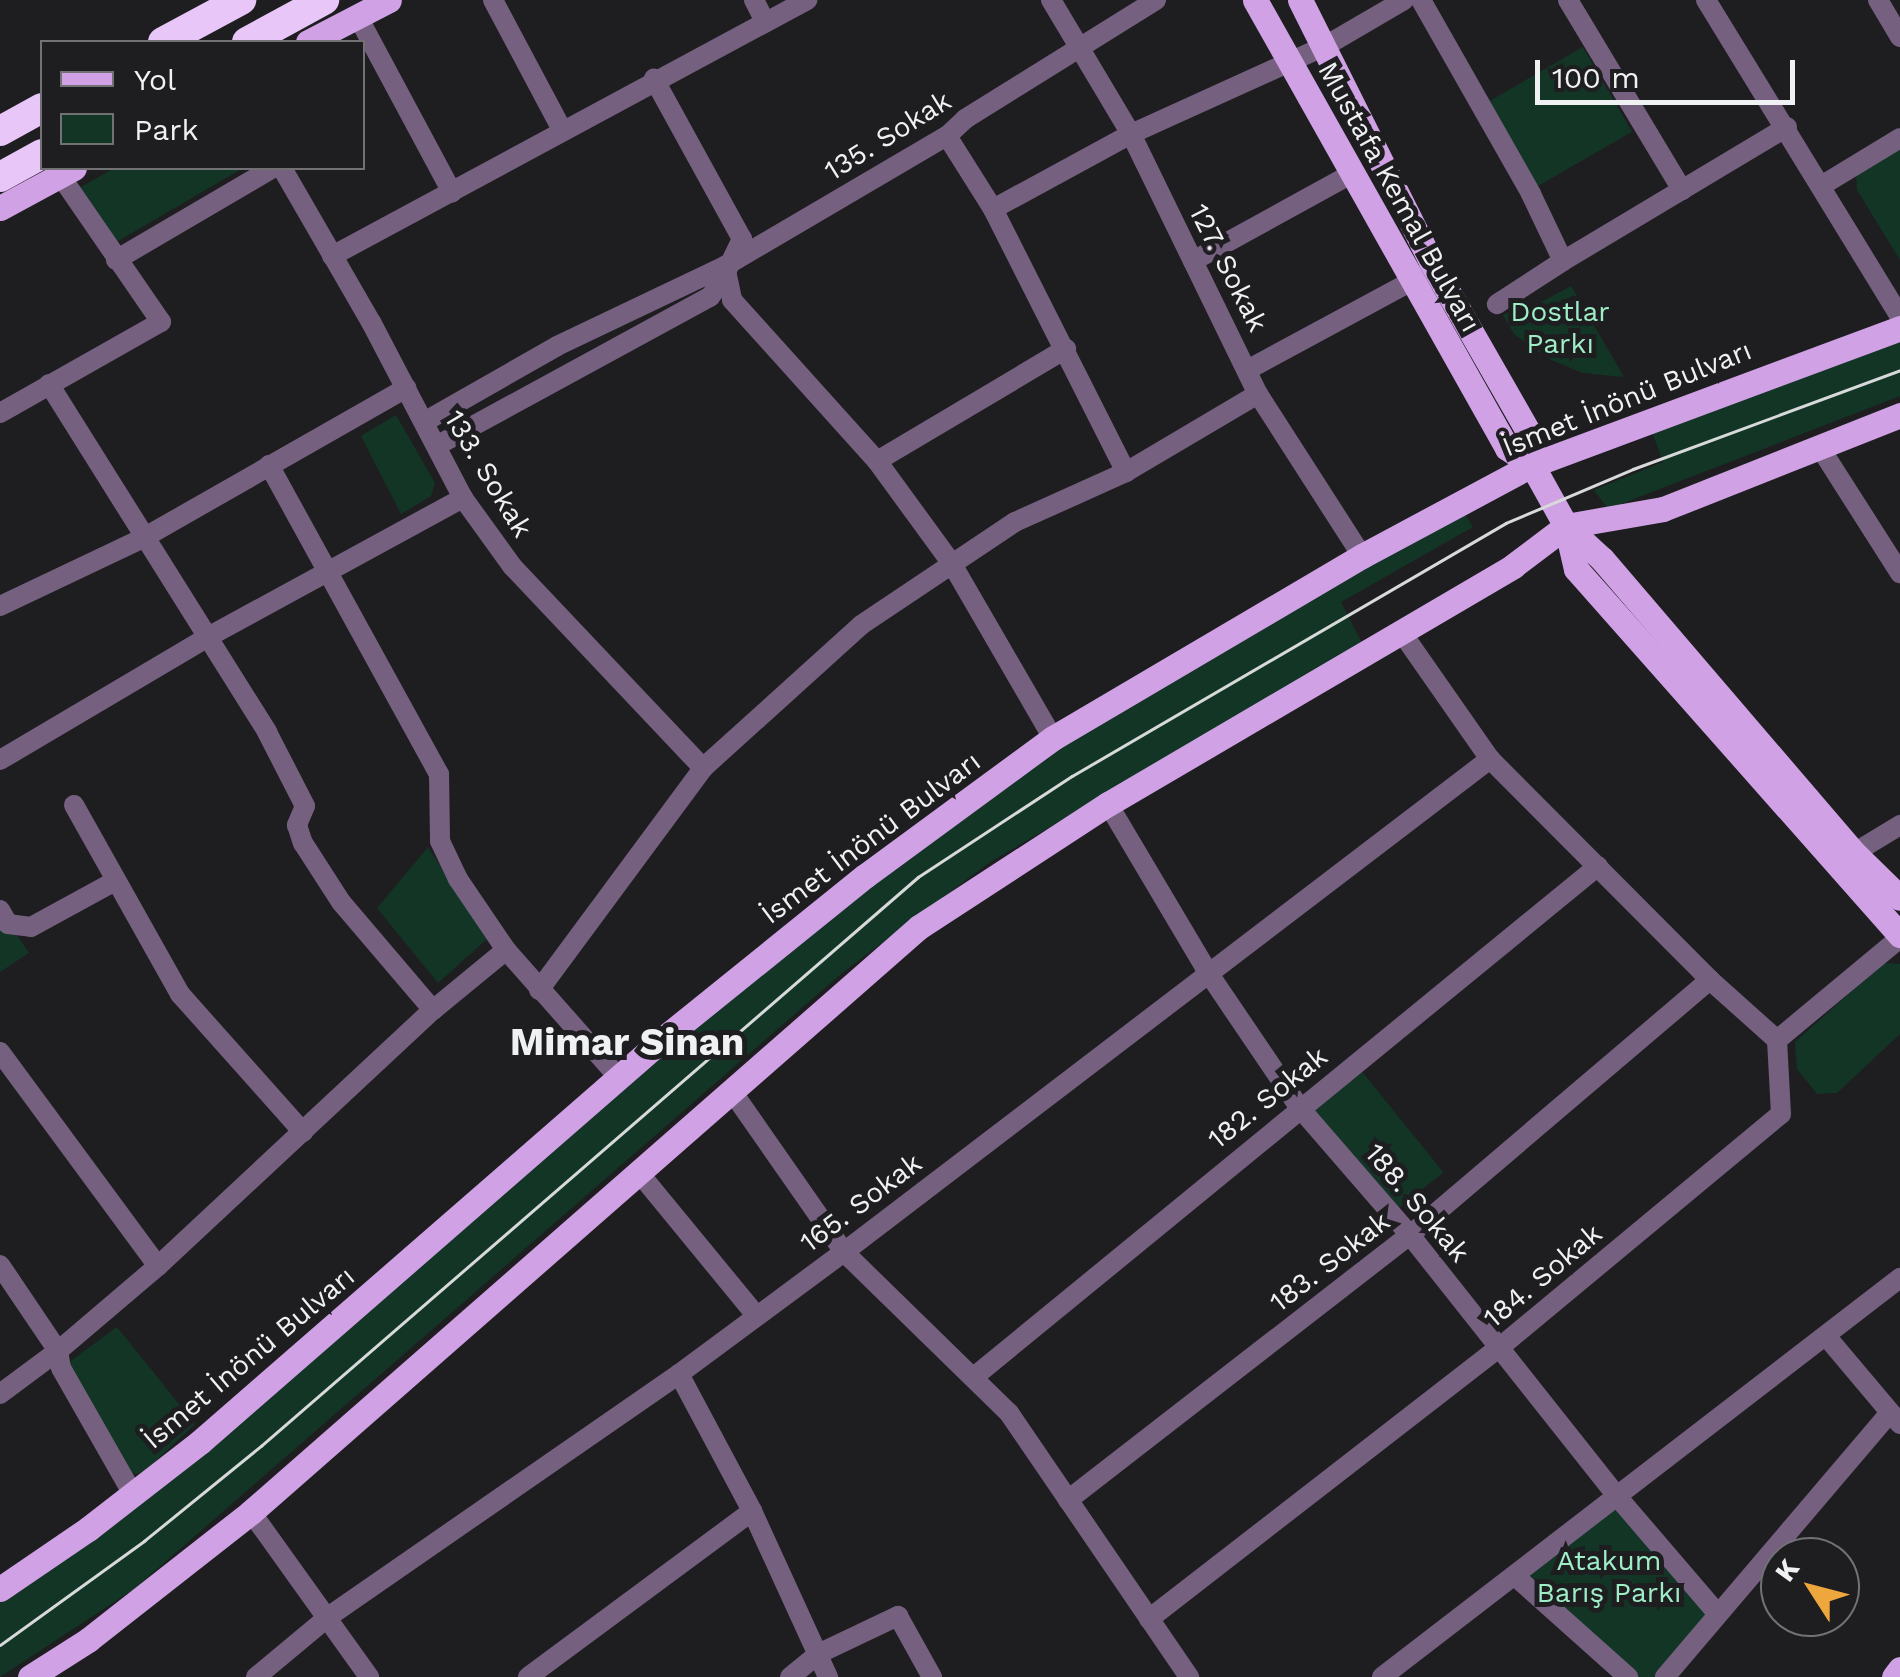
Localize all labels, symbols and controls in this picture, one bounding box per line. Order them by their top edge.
legend [40,40,365,170]
scale bar [1540,40,1800,102]
street label: Mustafa Kemal Bulvarı [1310,55,1488,339]
text: 100 m [1552,60,1640,95]
text: Yol [134,62,176,97]
street label: 135. Sokak [819,84,957,188]
text: Park [134,112,199,147]
street label: 127. Sokak [1182,199,1274,337]
park label: Dostlar Parkı [1510,295,1610,361]
street label: İsmet İnönü Bulvarı [1498,334,1756,464]
street label: 133. Sokak [437,404,539,544]
street label: İsmet İnönü Bulvarı [755,745,987,931]
district label: Mimar Sinan [509,1020,745,1066]
street label: 182. Sokak [1202,1040,1334,1156]
street label: 188. Sokak [1358,1137,1476,1269]
street label: 165. Sokak [794,1146,928,1260]
street label: 183. Sokak [1263,1205,1397,1319]
street label: 184. Sokak [1477,1217,1609,1335]
street label: İsmet İnönü Bulvarı [137,1260,361,1456]
north arrow [1760,1537,1860,1637]
park label: Atakum Barış Parkı [1537,1544,1681,1610]
text: K [1768,1553,1806,1588]

